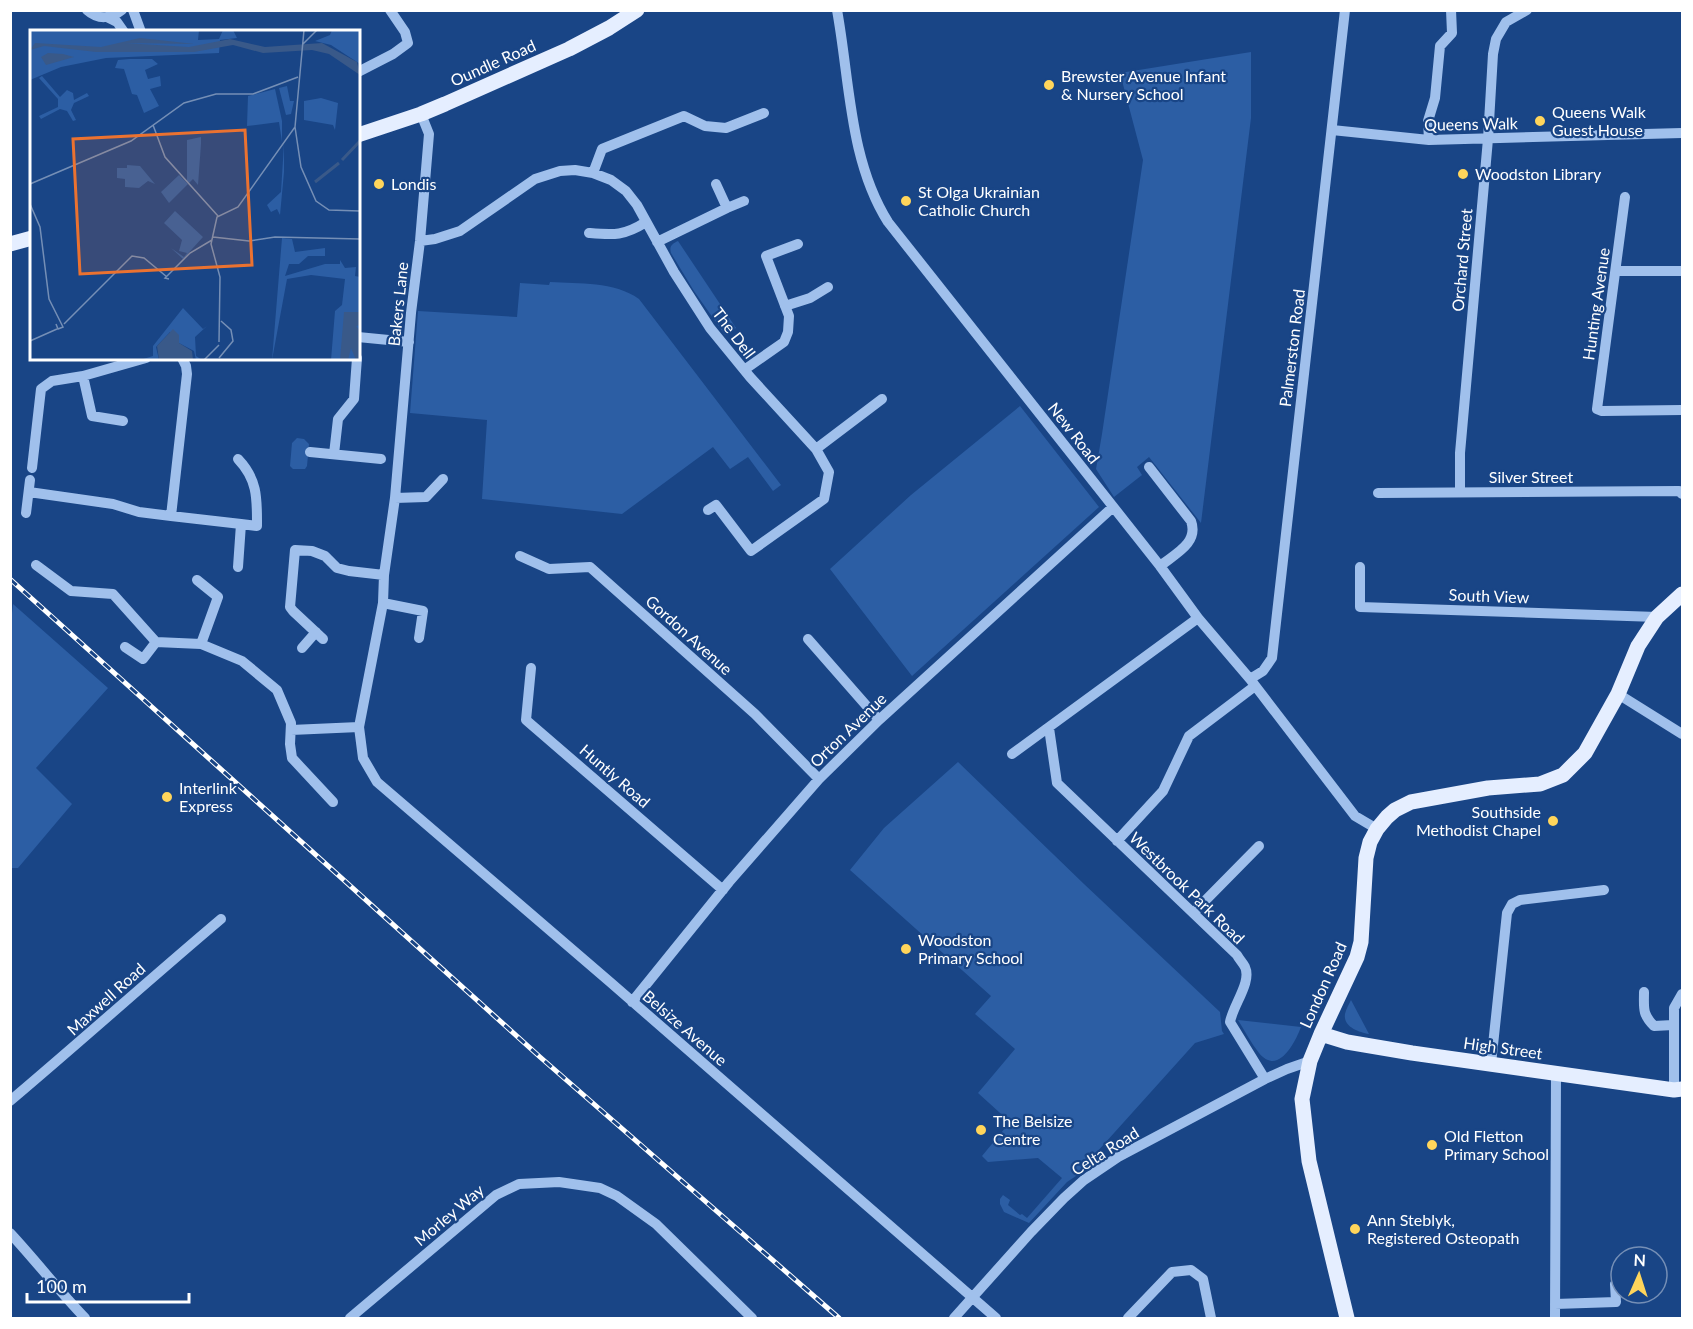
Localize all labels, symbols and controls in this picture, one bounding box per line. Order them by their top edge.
inset map [30,30,360,360]
street label: Oundle Road [447,35,538,90]
place label: Brewster Avenue Infant & Nursery School [1061,66,1226,103]
marker: Brewster Avenue Infant & Nursery School [1042,78,1056,92]
place label: Queens Walk Guest House [1552,102,1647,139]
street label: Queens Walk [1424,113,1519,134]
marker: Queens Walk Guest House [1533,114,1547,128]
place label: Woodston Library [1475,164,1602,183]
marker: Woodston Library [1456,167,1470,181]
place label: Londis [391,174,436,193]
marker: Londis [372,177,386,191]
place label: St Olga Ukrainian Catholic Church [918,182,1040,219]
marker: St Olga Ukrainian Catholic Church [899,194,913,208]
street label: Orchard Street [1448,207,1475,312]
street label: Hunting Avenue [1578,246,1613,361]
street label: Bakers Lane [384,261,411,347]
street label: Palmerston Road [1275,288,1308,408]
street label: The Dell [709,303,760,362]
street label: New Road [1045,398,1104,467]
street label: Silver Street [1489,467,1573,486]
street label: South View [1448,585,1530,606]
street label: Gordon Avenue [642,591,736,678]
street label: Orton Avenue [806,689,890,771]
street label: Huntly Road [576,740,654,811]
place label: Interlink Express [179,778,238,815]
marker: Interlink Express [160,790,174,804]
place label: Southside Methodist Chapel [1416,802,1541,839]
marker: Southside Methodist Chapel [1546,814,1560,828]
street label: Westbrook Park Road [1126,828,1249,947]
place label: Woodston Primary School [918,930,1023,967]
street label: London Road [1295,939,1350,1031]
marker: Woodston Primary School [899,942,913,956]
street label: Maxwell Road [63,959,149,1039]
street label: Belsize Avenue [639,986,731,1069]
street label: High Street [1462,1033,1544,1062]
place label: The Belsize Centre [993,1111,1073,1148]
street label: Celta Road [1067,1122,1142,1179]
marker: The Belsize Centre [974,1123,988,1137]
place label: Old Fletton Primary School [1444,1126,1549,1163]
marker: Old Fletton Primary School [1425,1138,1439,1152]
street label: Morley Way [410,1180,488,1249]
place label: Ann Steblyk, Registered Osteopath [1367,1210,1520,1247]
marker: Ann Steblyk, Registered Osteopath [1348,1222,1362,1236]
north arrow [1609,1245,1669,1305]
text: N [1633,1250,1646,1269]
scale bar [27,1266,189,1304]
text: 100 m [36,1275,87,1297]

